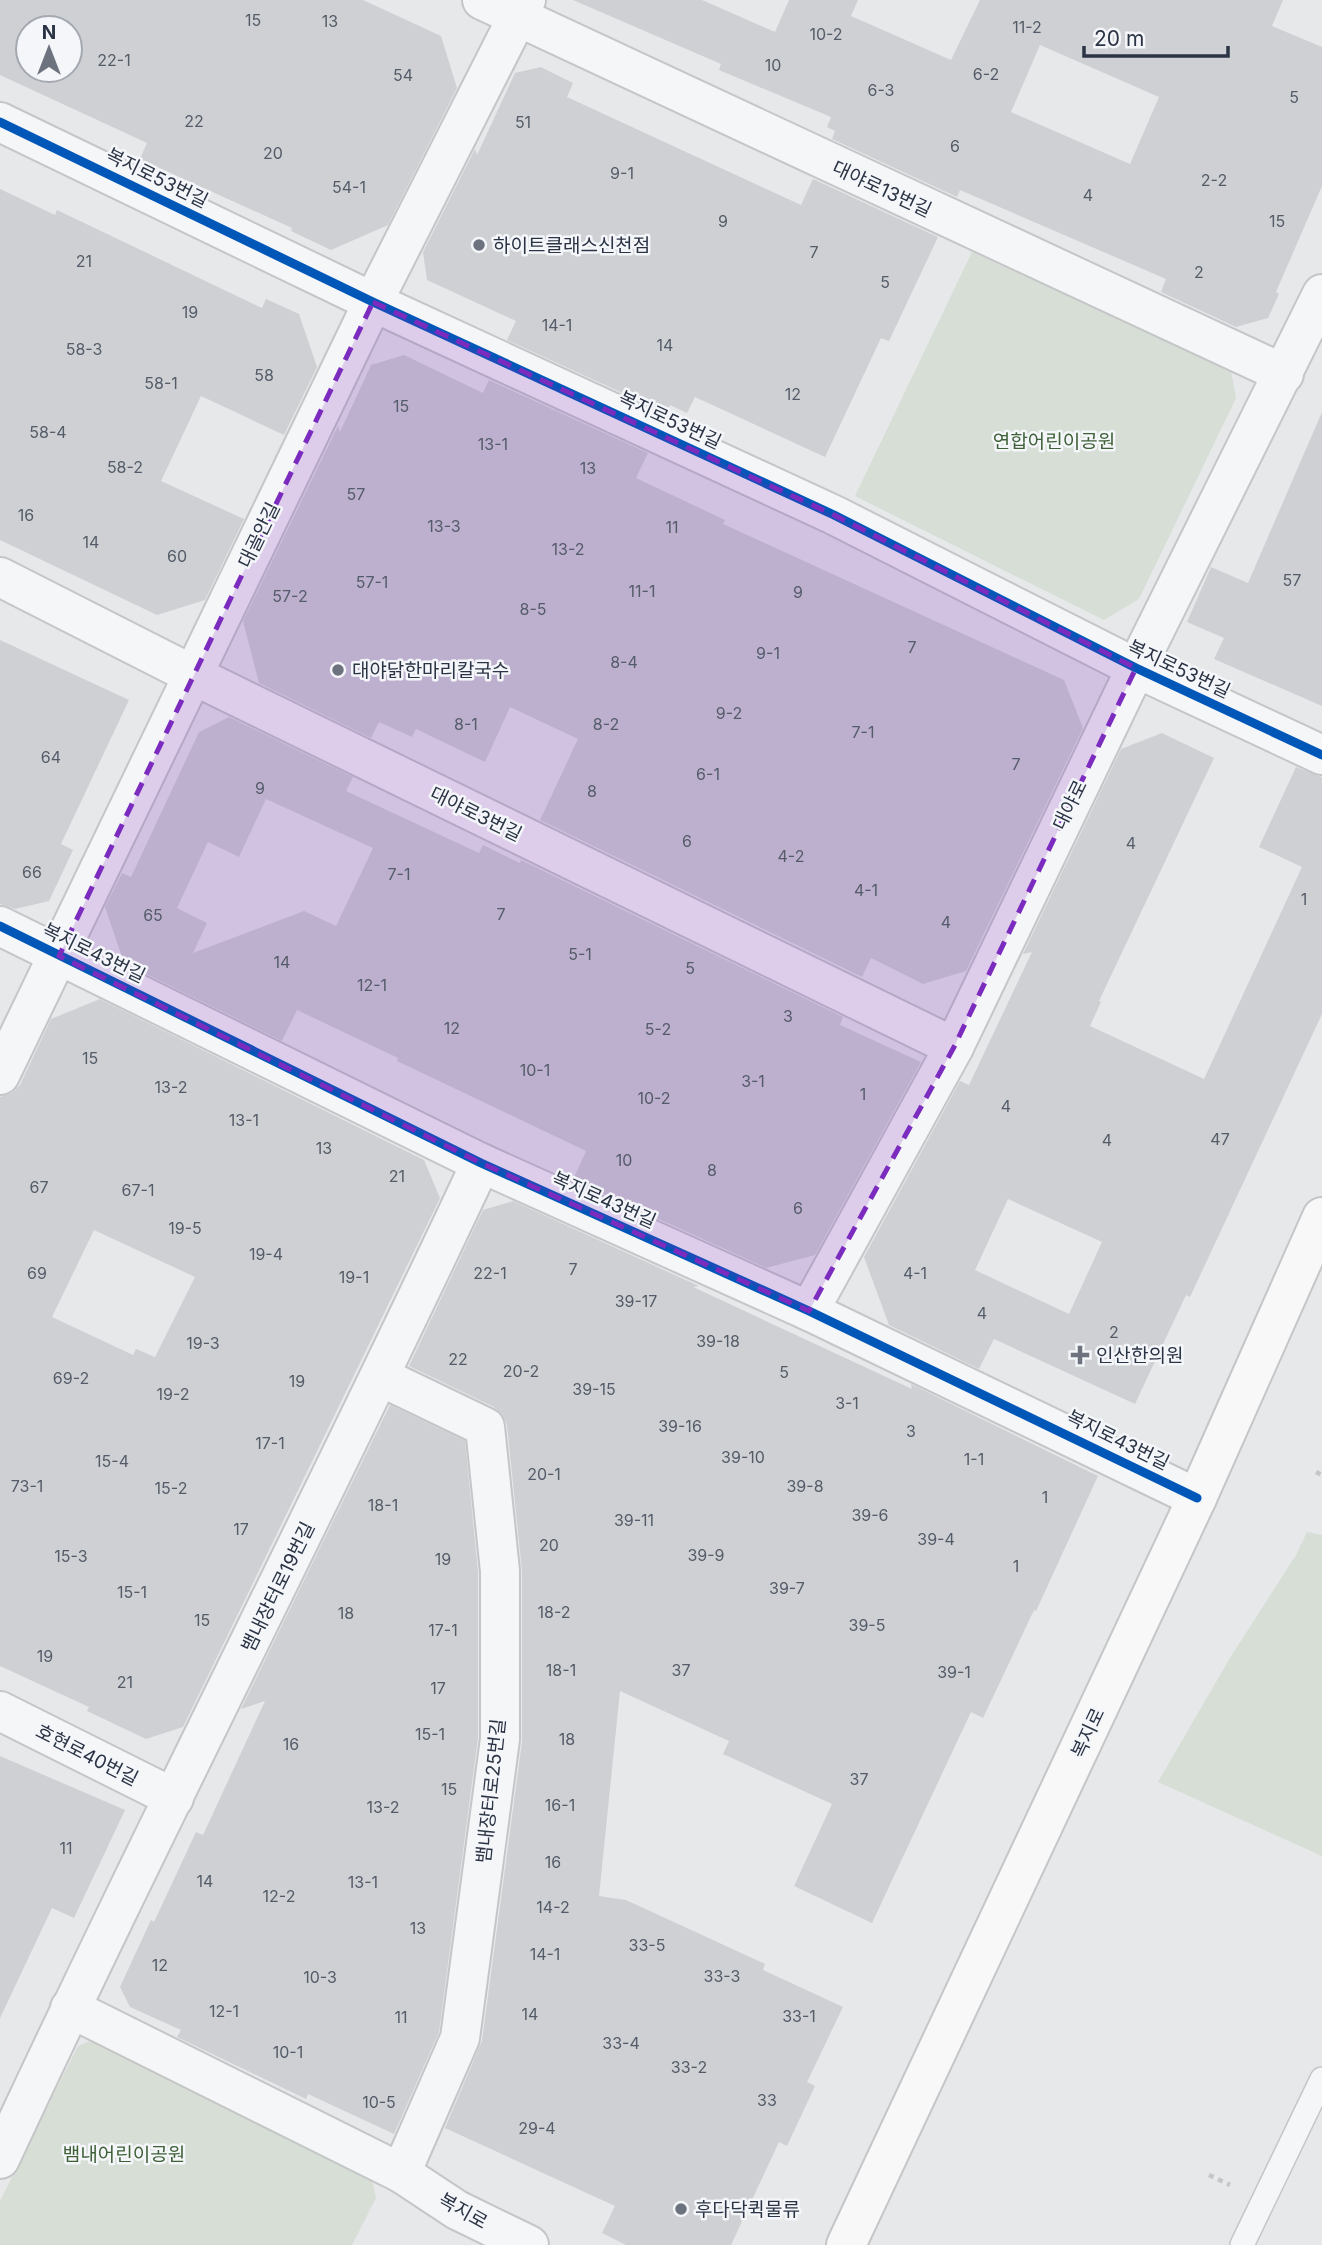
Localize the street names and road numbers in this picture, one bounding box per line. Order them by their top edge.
street label: 복지로53번길 [102,143,212,213]
street label: 대야로13번길 [829,156,935,222]
street label: 복지로53번길 [615,386,725,454]
street label: 대골안길 [233,499,285,571]
street label: 복지로53번길 [1124,635,1234,703]
street label: 대야로 [1048,776,1092,834]
street label: 대야로3번길 [426,782,526,846]
street label: 복지로43번길 [39,918,149,988]
street label: 복지로43번길 [548,1167,660,1233]
street label: 복지로43번길 [1063,1405,1173,1475]
street label: 뱀내장터로19번길 [237,1518,319,1656]
street label: 복지로 [1066,1704,1110,1762]
street label: 뱀내장터로25번길 [472,1717,510,1865]
street label: 호현로40번길 [32,1719,142,1791]
street label: 복지로 [434,2188,492,2234]

